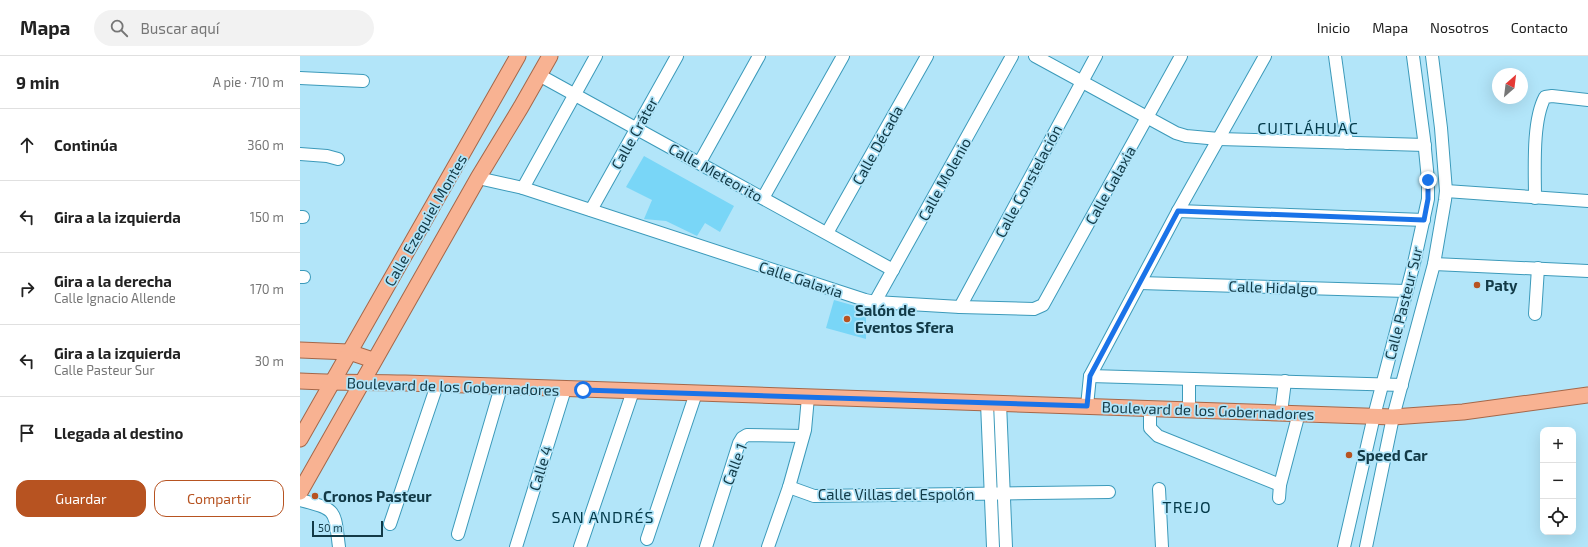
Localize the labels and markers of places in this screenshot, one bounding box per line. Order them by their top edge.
place label: Paty [1485,276,1518,295]
marker: Paty [1472,280,1482,290]
place label: Salón de Eventos Sfera [855,301,954,336]
marker: Salón de Eventos Sfera [842,314,852,324]
place label: Speed Car [1357,446,1428,464]
marker: Speed Car [1344,450,1354,460]
place label: Cronos Pasteur [323,487,432,505]
marker: Cronos Pasteur [310,491,320,501]

